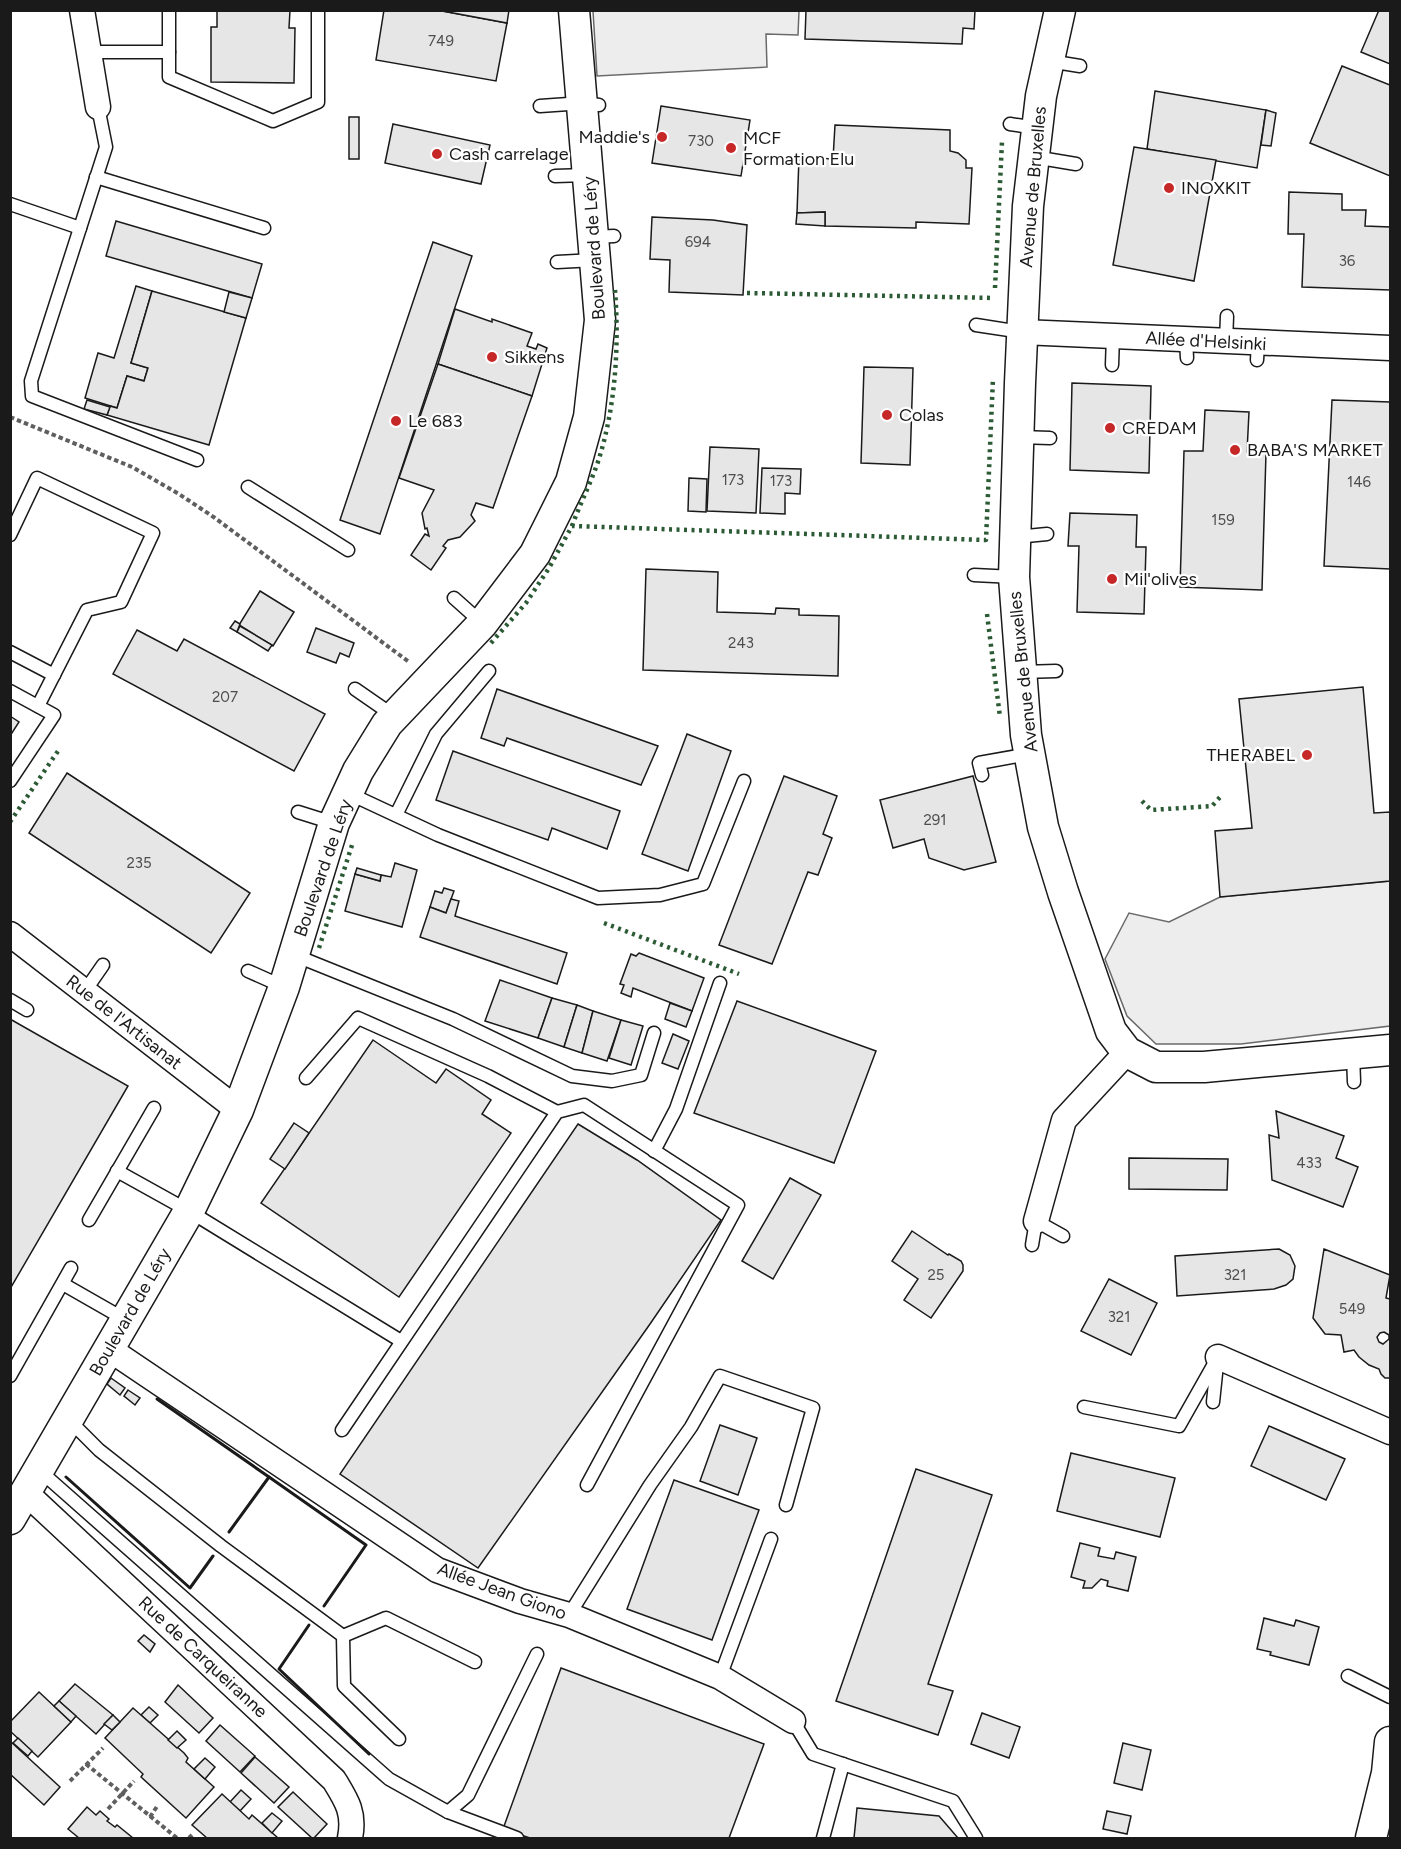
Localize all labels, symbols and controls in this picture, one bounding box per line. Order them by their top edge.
house number: 749 [428,32,454,50]
street label: Avenue de Bruxelles [1015,106,1051,268]
place label: Maddie's [579,126,650,148]
place label: MCF Formation Elu [743,127,854,170]
marker: Maddie's [655,130,669,144]
house number: 730 [688,132,714,150]
marker: MCF Formation Elu [724,141,738,155]
place label: Cash carrelage [449,143,569,165]
marker: Cash carrelage [430,147,444,161]
street label: Boulevard de Léry [578,175,610,321]
place label: INOXKIT [1181,177,1251,199]
marker: INOXKIT [1162,181,1176,195]
house number: 694 [685,233,711,251]
house number: 36 [1339,252,1356,270]
street label: Allée d'Helsinki [1145,327,1267,355]
place label: Sikkens [504,346,565,368]
marker: Sikkens [485,350,499,364]
place label: Colas [899,404,944,426]
marker: Colas [880,408,894,422]
place label: Le 683 [408,410,463,432]
marker: Le 683 [389,414,403,428]
place label: CREDAM [1122,417,1197,439]
marker: CREDAM [1103,421,1117,435]
place label: BABA'S MARKET [1247,439,1383,461]
marker: BABA'S MARKET [1228,443,1242,457]
house number: 173 [722,471,744,489]
house number: 173 [770,472,792,490]
house number: 146 [1347,473,1372,491]
house number: 159 [1211,511,1235,529]
place label: Mil'olives [1124,568,1197,590]
marker: Mil'olives [1105,572,1119,586]
street label: Avenue de Bruxelles [1004,590,1042,754]
house number: 243 [728,634,754,652]
house number: 207 [212,688,238,706]
place label: THERABEL [1206,744,1296,766]
marker: THERABEL [1300,748,1314,762]
street label: Boulevard de Léry [289,796,357,940]
house number: 291 [923,811,947,829]
house number: 235 [126,854,152,872]
street label: Rue de l'Artisanat [62,970,186,1074]
house number: 433 [1296,1154,1322,1172]
street label: Boulevard de Léry [84,1244,176,1380]
house number: 25 [927,1266,945,1284]
house number: 321 [1224,1266,1246,1284]
house number: 549 [1339,1300,1365,1318]
house number: 321 [1108,1308,1130,1326]
street label: Allée Jean Giono [434,1557,570,1625]
street label: Rue de Carqueiranne [134,1592,272,1723]

